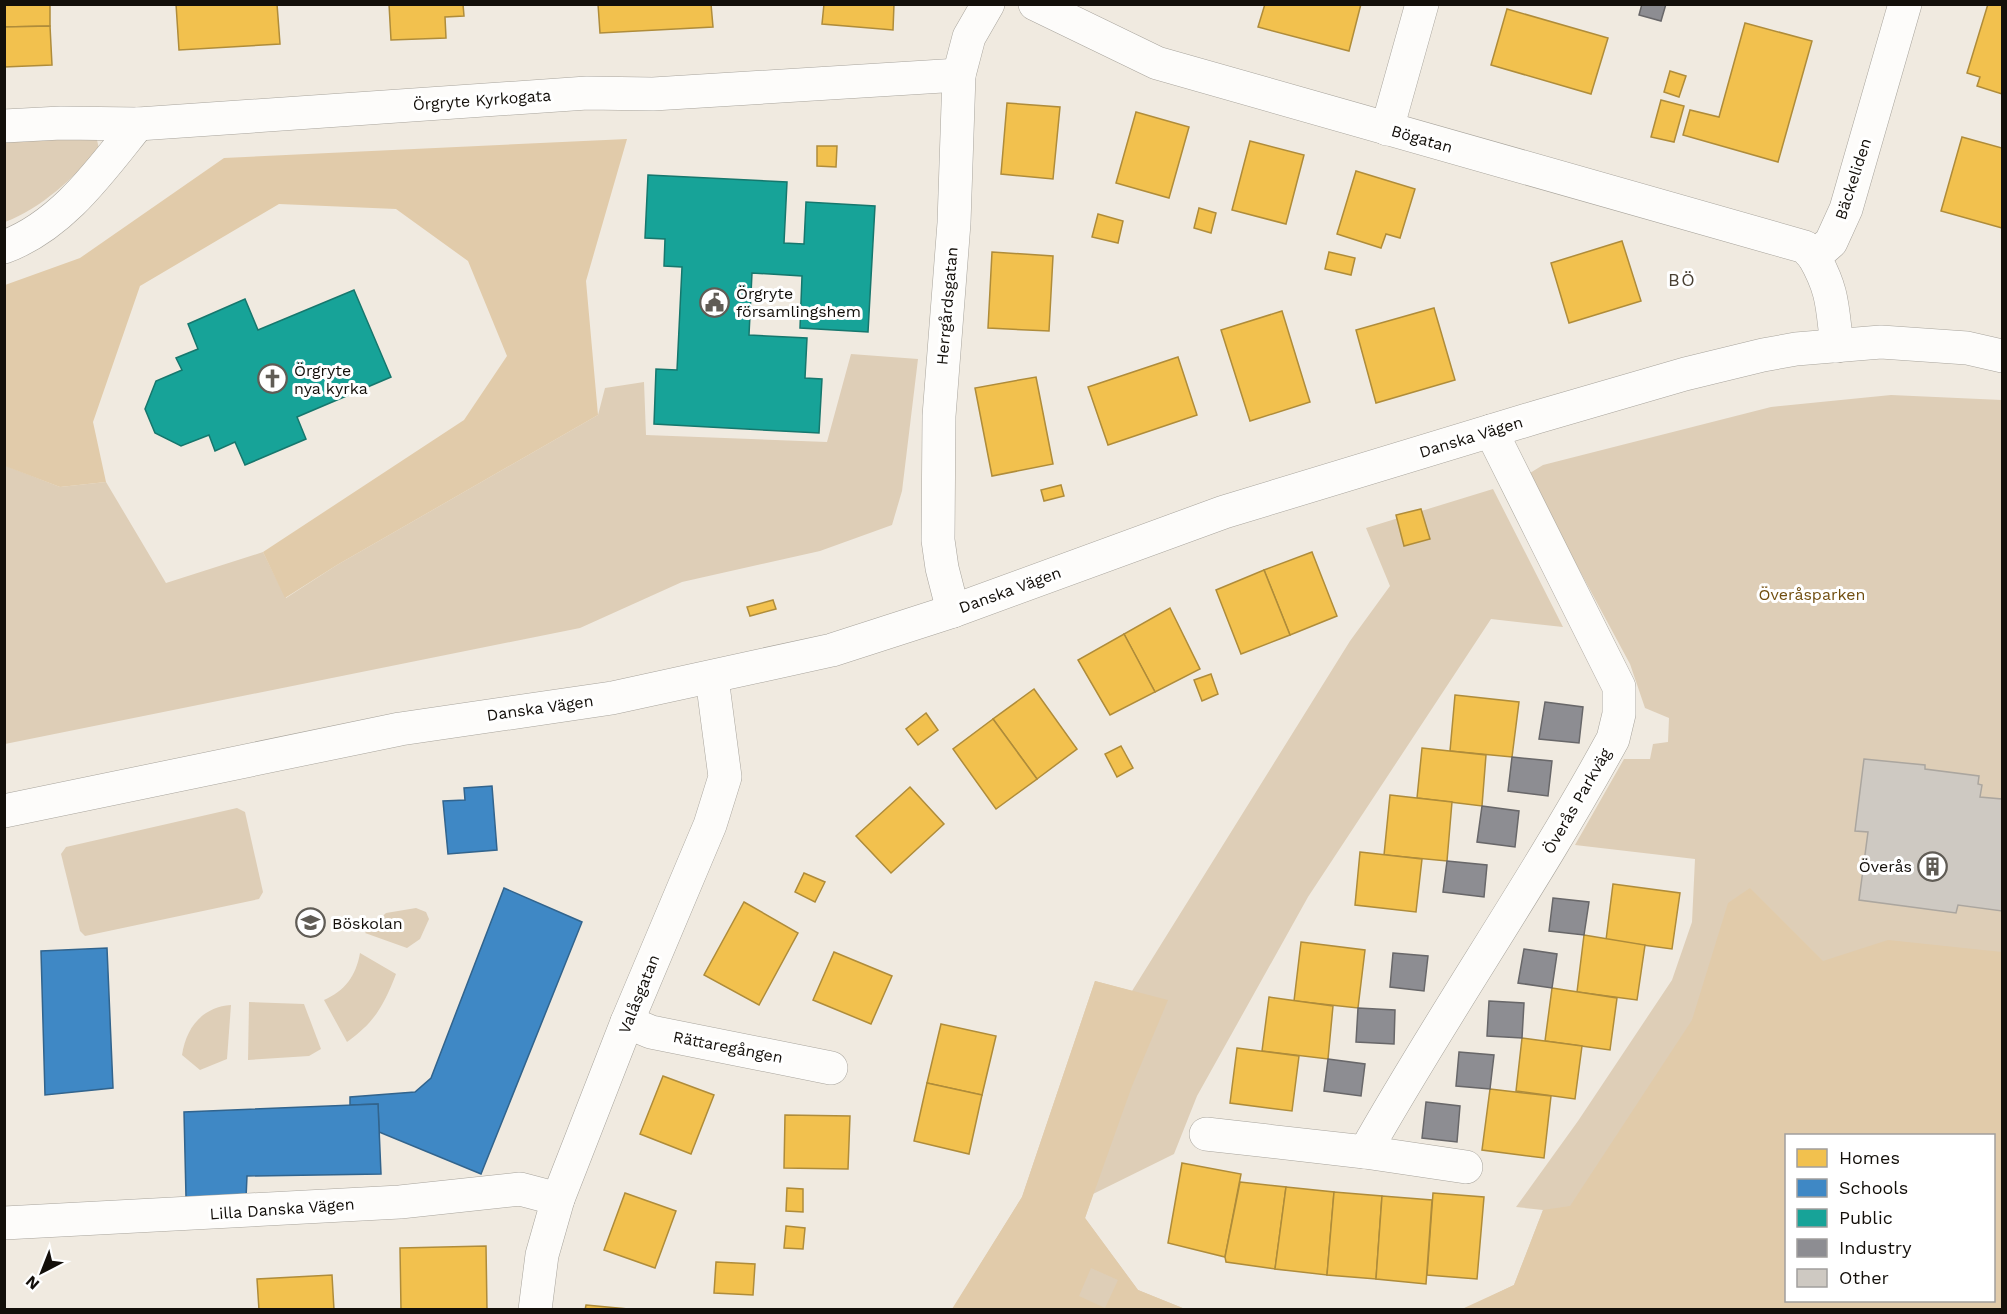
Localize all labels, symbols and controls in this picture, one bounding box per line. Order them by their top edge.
street label: Örgryte Kyrkogata [412,86,552,114]
street label: Bögatan [1389,121,1455,157]
street label: Bäckeliden [1831,136,1875,222]
street label: Herrgårdsgatan [932,246,962,366]
district label: BÖ [1668,269,1696,290]
place label: Örgryte församlingshem [736,284,861,321]
public building icon: Örgryte församlingshem [699,286,731,318]
place label: Örgryte nya kyrka [294,361,368,398]
church icon: Örgryte nya kyrka [257,363,289,395]
street label: Danska Vägen [1417,412,1525,462]
street label: Danska Vägen [956,563,1064,617]
park label: Överåsparken [1759,585,1865,604]
street label: Danska Vägen [485,691,595,725]
street label: Överås Parkväg [1539,744,1615,857]
building icon: Överås [1917,850,1949,882]
place label: Överås [1859,857,1912,876]
school or university icon: Böskolan [295,907,327,939]
place label: Böskolan [332,914,403,933]
street label: Valåsgatan [615,952,663,1036]
street label: Rättaregången [671,1027,785,1067]
legend [1785,1134,1995,1302]
text: Homes [1839,1147,1900,1168]
text: Schools [1839,1177,1908,1198]
street label: Lilla Danska Vägen [209,1194,355,1224]
text: Public [1839,1207,1893,1228]
text: Industry [1839,1237,1912,1258]
north arrow [12,1242,72,1302]
text: Other [1839,1267,1889,1288]
text: N [22,1272,43,1294]

